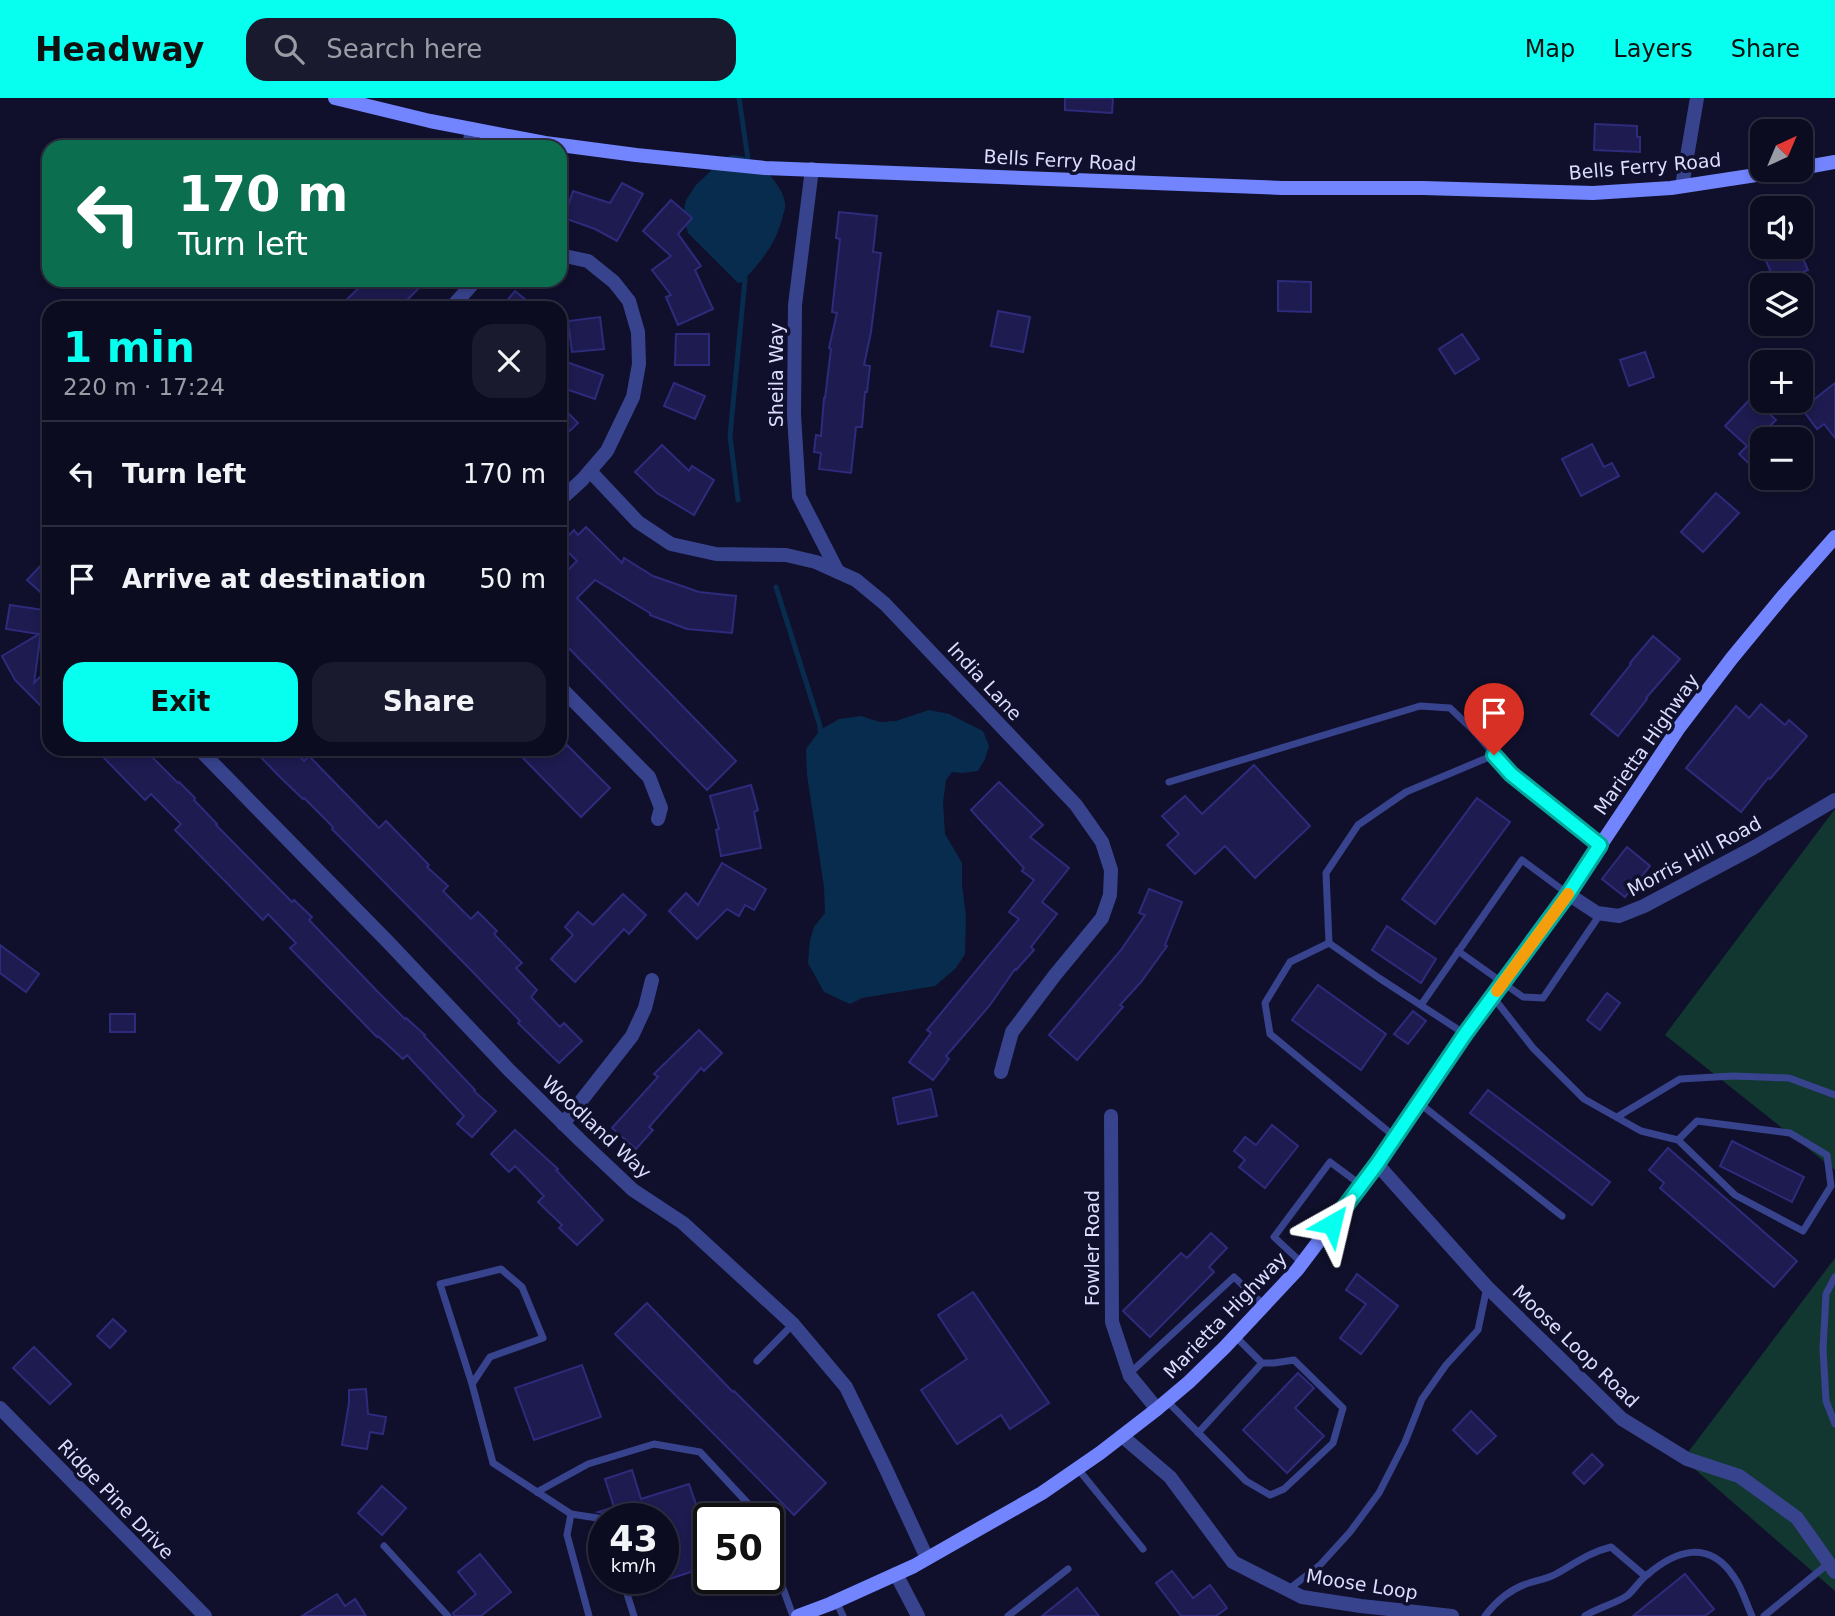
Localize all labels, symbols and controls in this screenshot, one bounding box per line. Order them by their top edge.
search box [246,18,736,81]
text: Headway [35,30,204,69]
icon: search [270,30,308,68]
text: Search here [326,34,482,64]
text: Map [1525,35,1575,63]
text: Layers [1613,35,1693,63]
text: Share [1731,35,1800,63]
north arrow [1750,119,1813,182]
map controls [1750,119,1813,490]
street label: Bells Ferry Road [983,145,1137,175]
street label: Bells Ferry Road [1568,148,1722,184]
text: 170 m [178,166,348,223]
icon: left [63,168,154,259]
button: sound [1750,196,1813,259]
text: Turn left [178,225,308,263]
button: layers [1750,273,1813,336]
text: 1 min [63,323,195,372]
street label: Sheila Way [765,323,787,427]
button: close [472,324,546,398]
button: + [1750,350,1813,413]
text: 220 m · 17:24 [63,374,225,400]
button: − [1750,427,1813,490]
icon: left [63,455,101,493]
text: Turn left [122,459,246,489]
text: 170 m [463,459,546,489]
icon: arrive [63,560,101,598]
text: Arrive at destination [122,564,426,594]
text: 50 m [479,564,546,594]
street label: India Lane [943,637,1027,725]
button: Exit [63,662,298,742]
button: Share [312,662,546,742]
street label: Marietta Highway [1589,669,1703,819]
pin [1464,683,1524,755]
icon: arrive [1475,694,1513,732]
street label: Morris Hill Road [1623,811,1765,901]
street label: Woodland Way [538,1071,656,1183]
position arrow [1295,1187,1369,1261]
street label: Fowler Road [1081,1190,1103,1306]
street label: Marietta Highway [1159,1247,1291,1383]
street label: Moose Loop Road [1508,1280,1644,1412]
street label: Ridge Pine Drive [54,1435,178,1563]
speed limit sign: 50 [693,1503,784,1594]
text: 43 [609,1519,658,1559]
text: km/h [611,1555,656,1576]
street label: Moose Loop [1305,1564,1419,1604]

